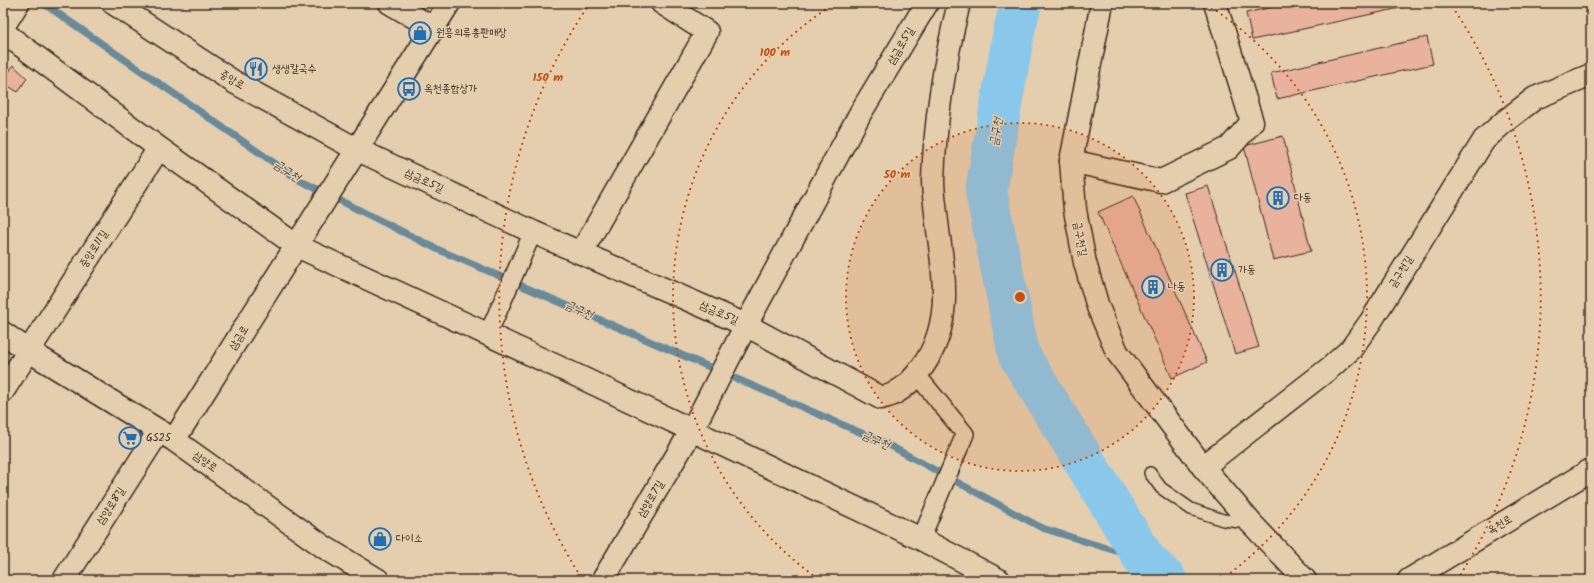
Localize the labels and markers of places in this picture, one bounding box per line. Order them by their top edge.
shop icon: 원흥의류총판매장 [407,20,433,46]
place label: 원흥의류총판매장 [436,24,507,42]
restaurant icon: 생생칼국수 [243,56,269,82]
place label: 생생칼국수 [272,60,316,78]
bus stop icon: 옥천종합상가 [396,76,422,102]
place label: 옥천종합상가 [424,80,477,98]
building icon: 다동 [1265,185,1291,211]
place label: 다동 [1294,189,1312,207]
building icon: 가동 [1209,257,1235,283]
place label: 가동 [1238,261,1256,279]
building icon: 나동 [1140,274,1166,300]
place label: 나동 [1168,278,1186,296]
centre of rings [1013,290,1027,304]
supermarket icon: GS25 [117,425,143,451]
place label: GS25 [146,429,172,447]
shop icon: 다이소 [367,526,393,552]
place label: 다이소 [396,530,423,548]

